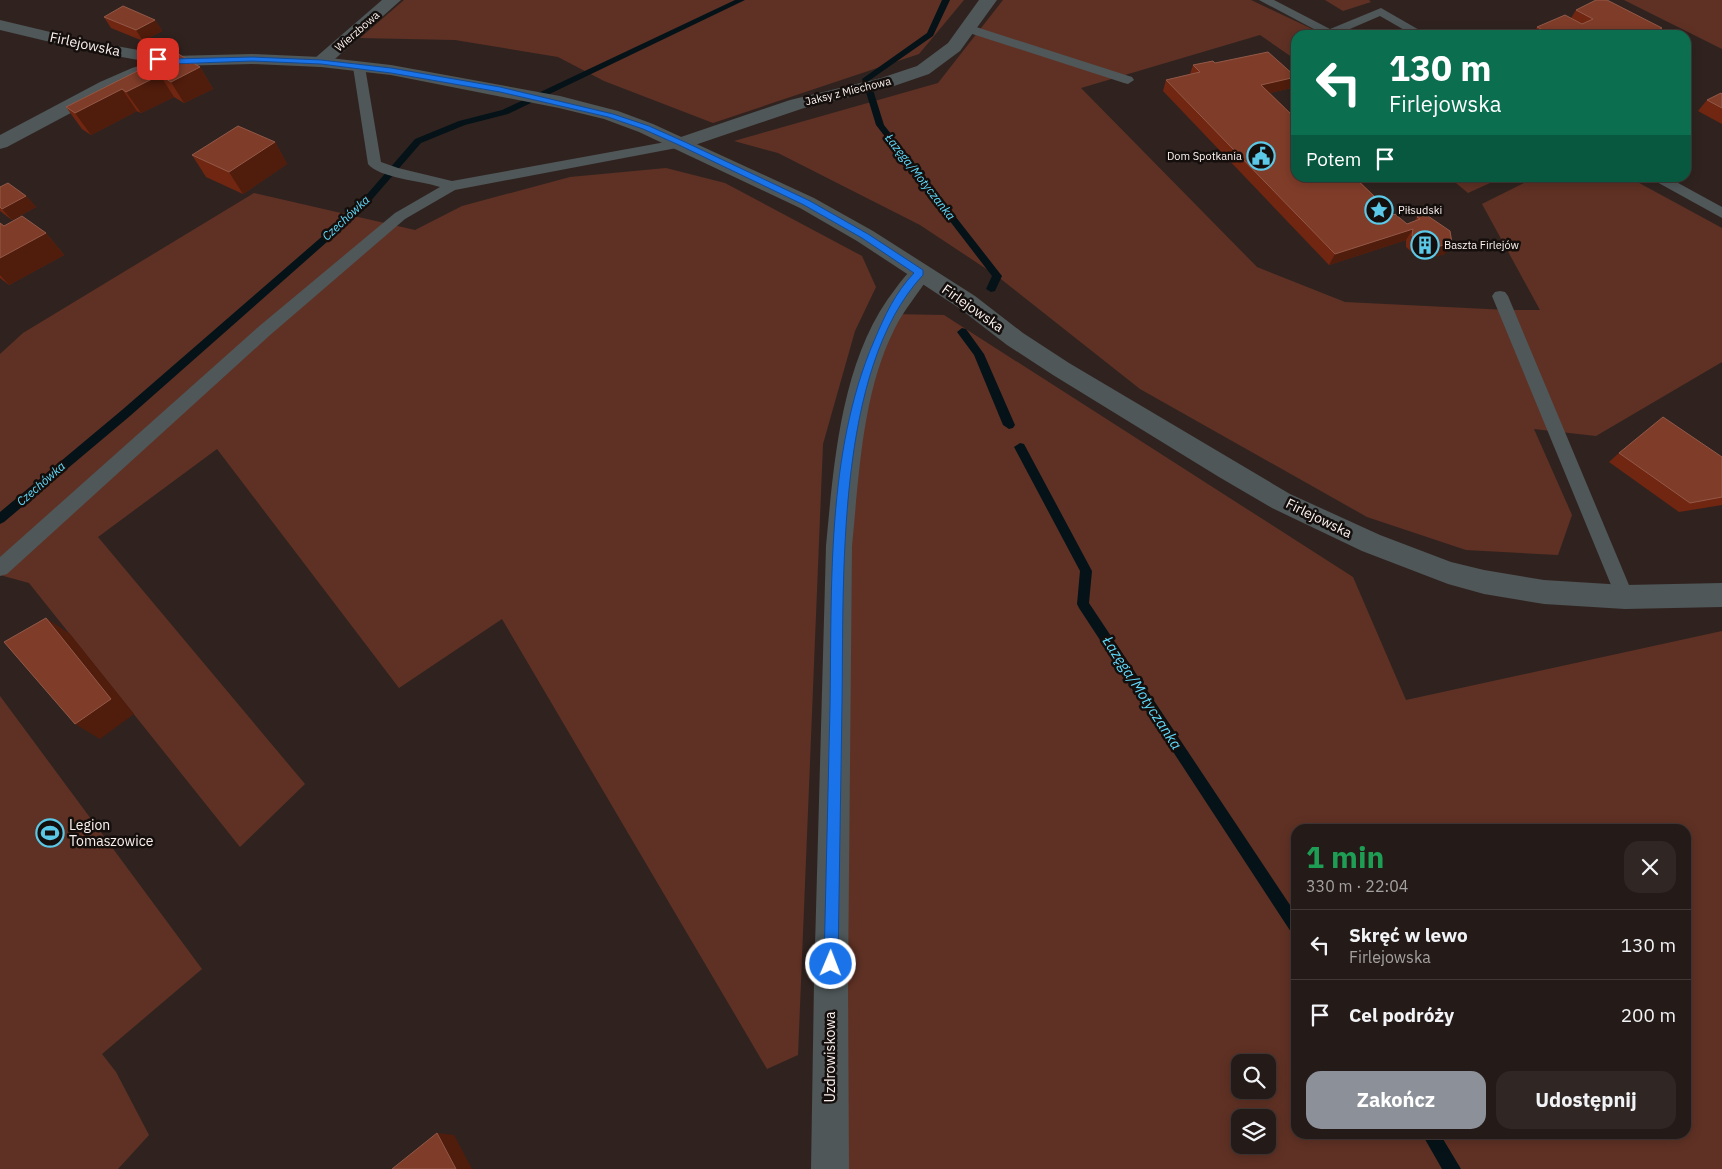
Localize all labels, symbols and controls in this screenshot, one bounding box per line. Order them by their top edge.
street label: Wierzbowa [332,8,382,54]
street label: Firlejowska [48,28,122,60]
pin [137,38,179,80]
icon: arrive [144,45,172,73]
text: 130 m [1389,45,1492,91]
icon: left [1306,50,1371,115]
street label: Jaksy z Miechowa [804,74,892,108]
text: Firlejowska [1389,89,1501,118]
water label: Łazęga/Motyczanka [881,130,959,223]
public building icon: Dom Spotkania [1246,141,1276,171]
icon: arrive [1371,145,1399,173]
text: Potem [1306,147,1361,171]
place label: Dom Spotkania [1167,149,1242,163]
water label: Czechówka [319,192,373,243]
place icon: Piłsudski [1364,195,1394,225]
place label: Piłsudski [1398,203,1442,217]
building icon: Baszta Firlejów [1410,230,1440,260]
place label: Baszta Firlejów [1444,238,1520,252]
street label: Firlejowska [939,280,1008,336]
water label: Czechówka [13,458,68,509]
street label: Firlejowska [1283,494,1356,542]
water label: Łazęga/Motyczanka [1098,631,1186,753]
place label: Legion Tomaszowice [69,816,154,850]
sports icon: Legion Tomaszowice [35,818,65,848]
text: 1 min [1306,837,1384,876]
button: close [1624,841,1676,893]
text: 330 m · 22:04 [1306,876,1408,896]
text: Skręć w lewo [1349,923,1468,947]
icon: left [1306,931,1334,959]
text: 130 m [1621,933,1676,957]
position arrow [804,937,856,989]
text: Firlejowska [1349,947,1431,967]
icon: arrive [1306,1001,1334,1029]
text: Cel podróży [1349,1003,1454,1027]
text: 200 m [1621,1003,1676,1027]
street label: Uzdrowiskowa [821,1011,839,1102]
map controls [1231,1054,1276,1154]
button: search [1231,1054,1276,1099]
button: Zakończ [1306,1071,1486,1129]
button: Udostępnij [1496,1071,1676,1129]
button: layers [1231,1109,1276,1154]

